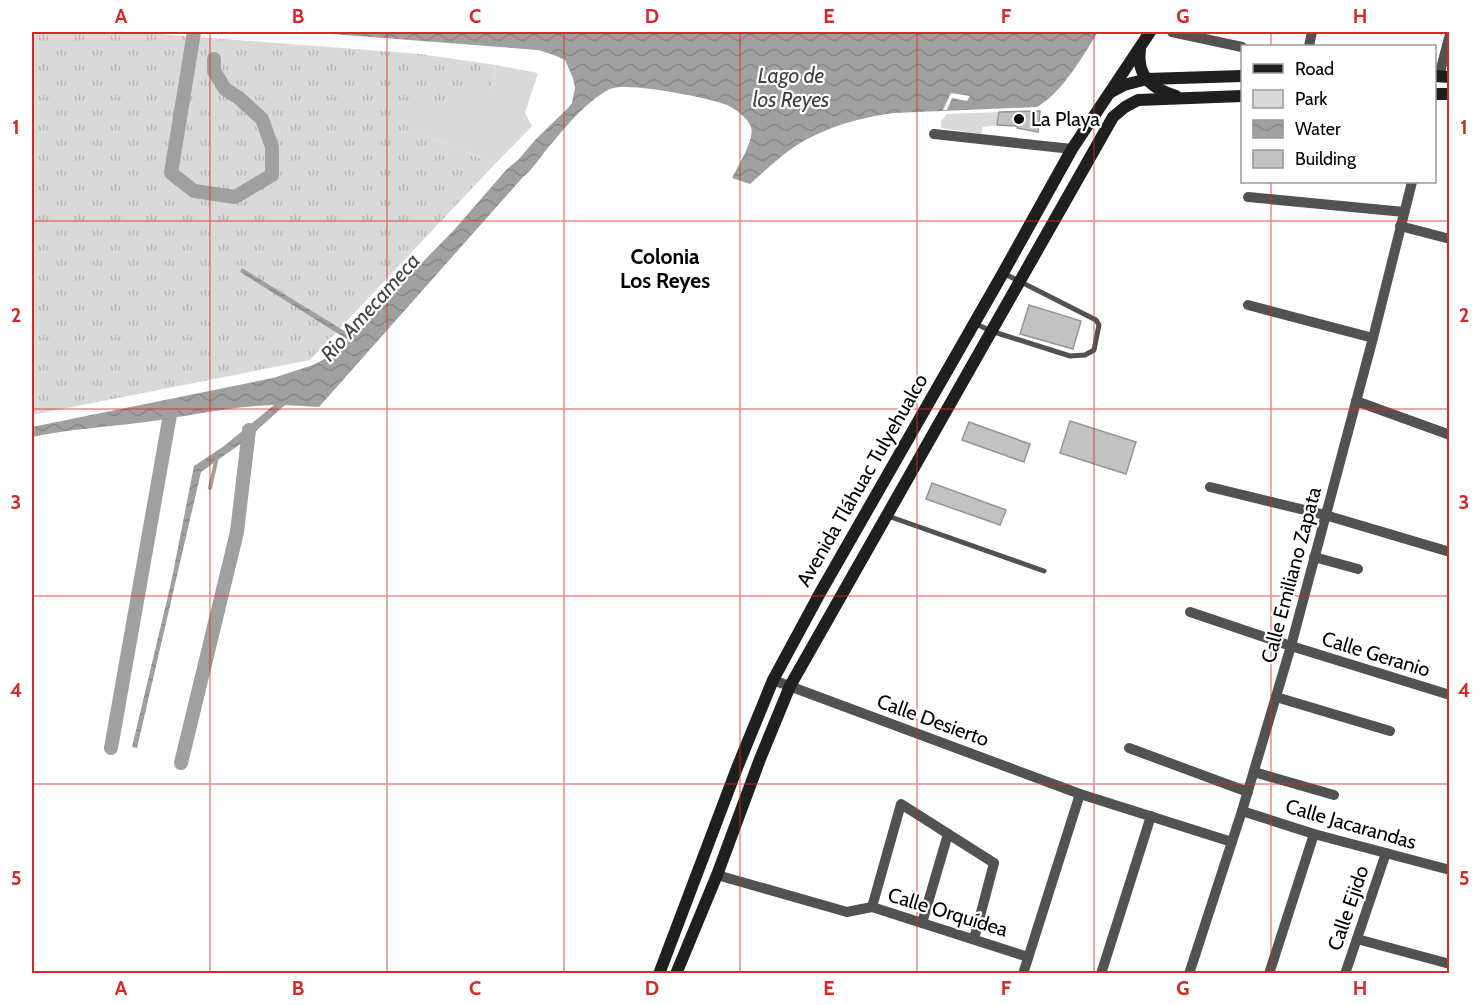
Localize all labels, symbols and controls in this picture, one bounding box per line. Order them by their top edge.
text: A [115,4,128,28]
text: B [292,4,304,28]
text: C [469,4,481,28]
text: D [645,4,659,28]
text: E [823,4,835,28]
text: F [1001,4,1012,28]
text: G [1176,4,1190,28]
text: H [1353,4,1367,28]
legend [1241,45,1436,183]
text: Road [1295,58,1334,80]
water label: Lago de los Reyes [753,63,829,112]
text: Park [1295,88,1328,110]
place label: La Playa [1031,107,1100,131]
marker: La Playa [1012,112,1026,126]
text: 1 [12,115,20,139]
text: 1 [1460,115,1468,139]
text: Water [1295,118,1341,140]
text: Building [1295,148,1357,170]
district label: Colonia Los Reyes [620,244,710,293]
water label: Rio Amecameca [315,248,425,366]
text: 2 [11,303,21,327]
text: 2 [1459,303,1469,327]
street label: Avenida Tláhuac Tulyehualco [791,370,933,590]
street label: Calle Emiliano Zapata [1256,484,1326,666]
text: 3 [11,490,21,514]
text: 3 [1459,490,1469,514]
street label: Calle Geranio [1319,626,1433,682]
text: 4 [10,678,22,702]
text: 4 [1458,678,1470,702]
street label: Calle Desierto [874,689,992,751]
street label: Calle Jacarandas [1283,794,1419,854]
street label: Calle Ejido [1322,862,1374,954]
text: 5 [11,866,21,890]
text: 5 [1459,866,1469,890]
street label: Calle Orquídea [885,882,1011,942]
text: A [115,976,128,1000]
text: B [292,976,304,1000]
text: C [469,976,481,1000]
text: D [645,976,659,1000]
text: E [823,976,835,1000]
text: F [1001,976,1012,1000]
text: G [1176,976,1190,1000]
text: H [1353,976,1367,1000]

